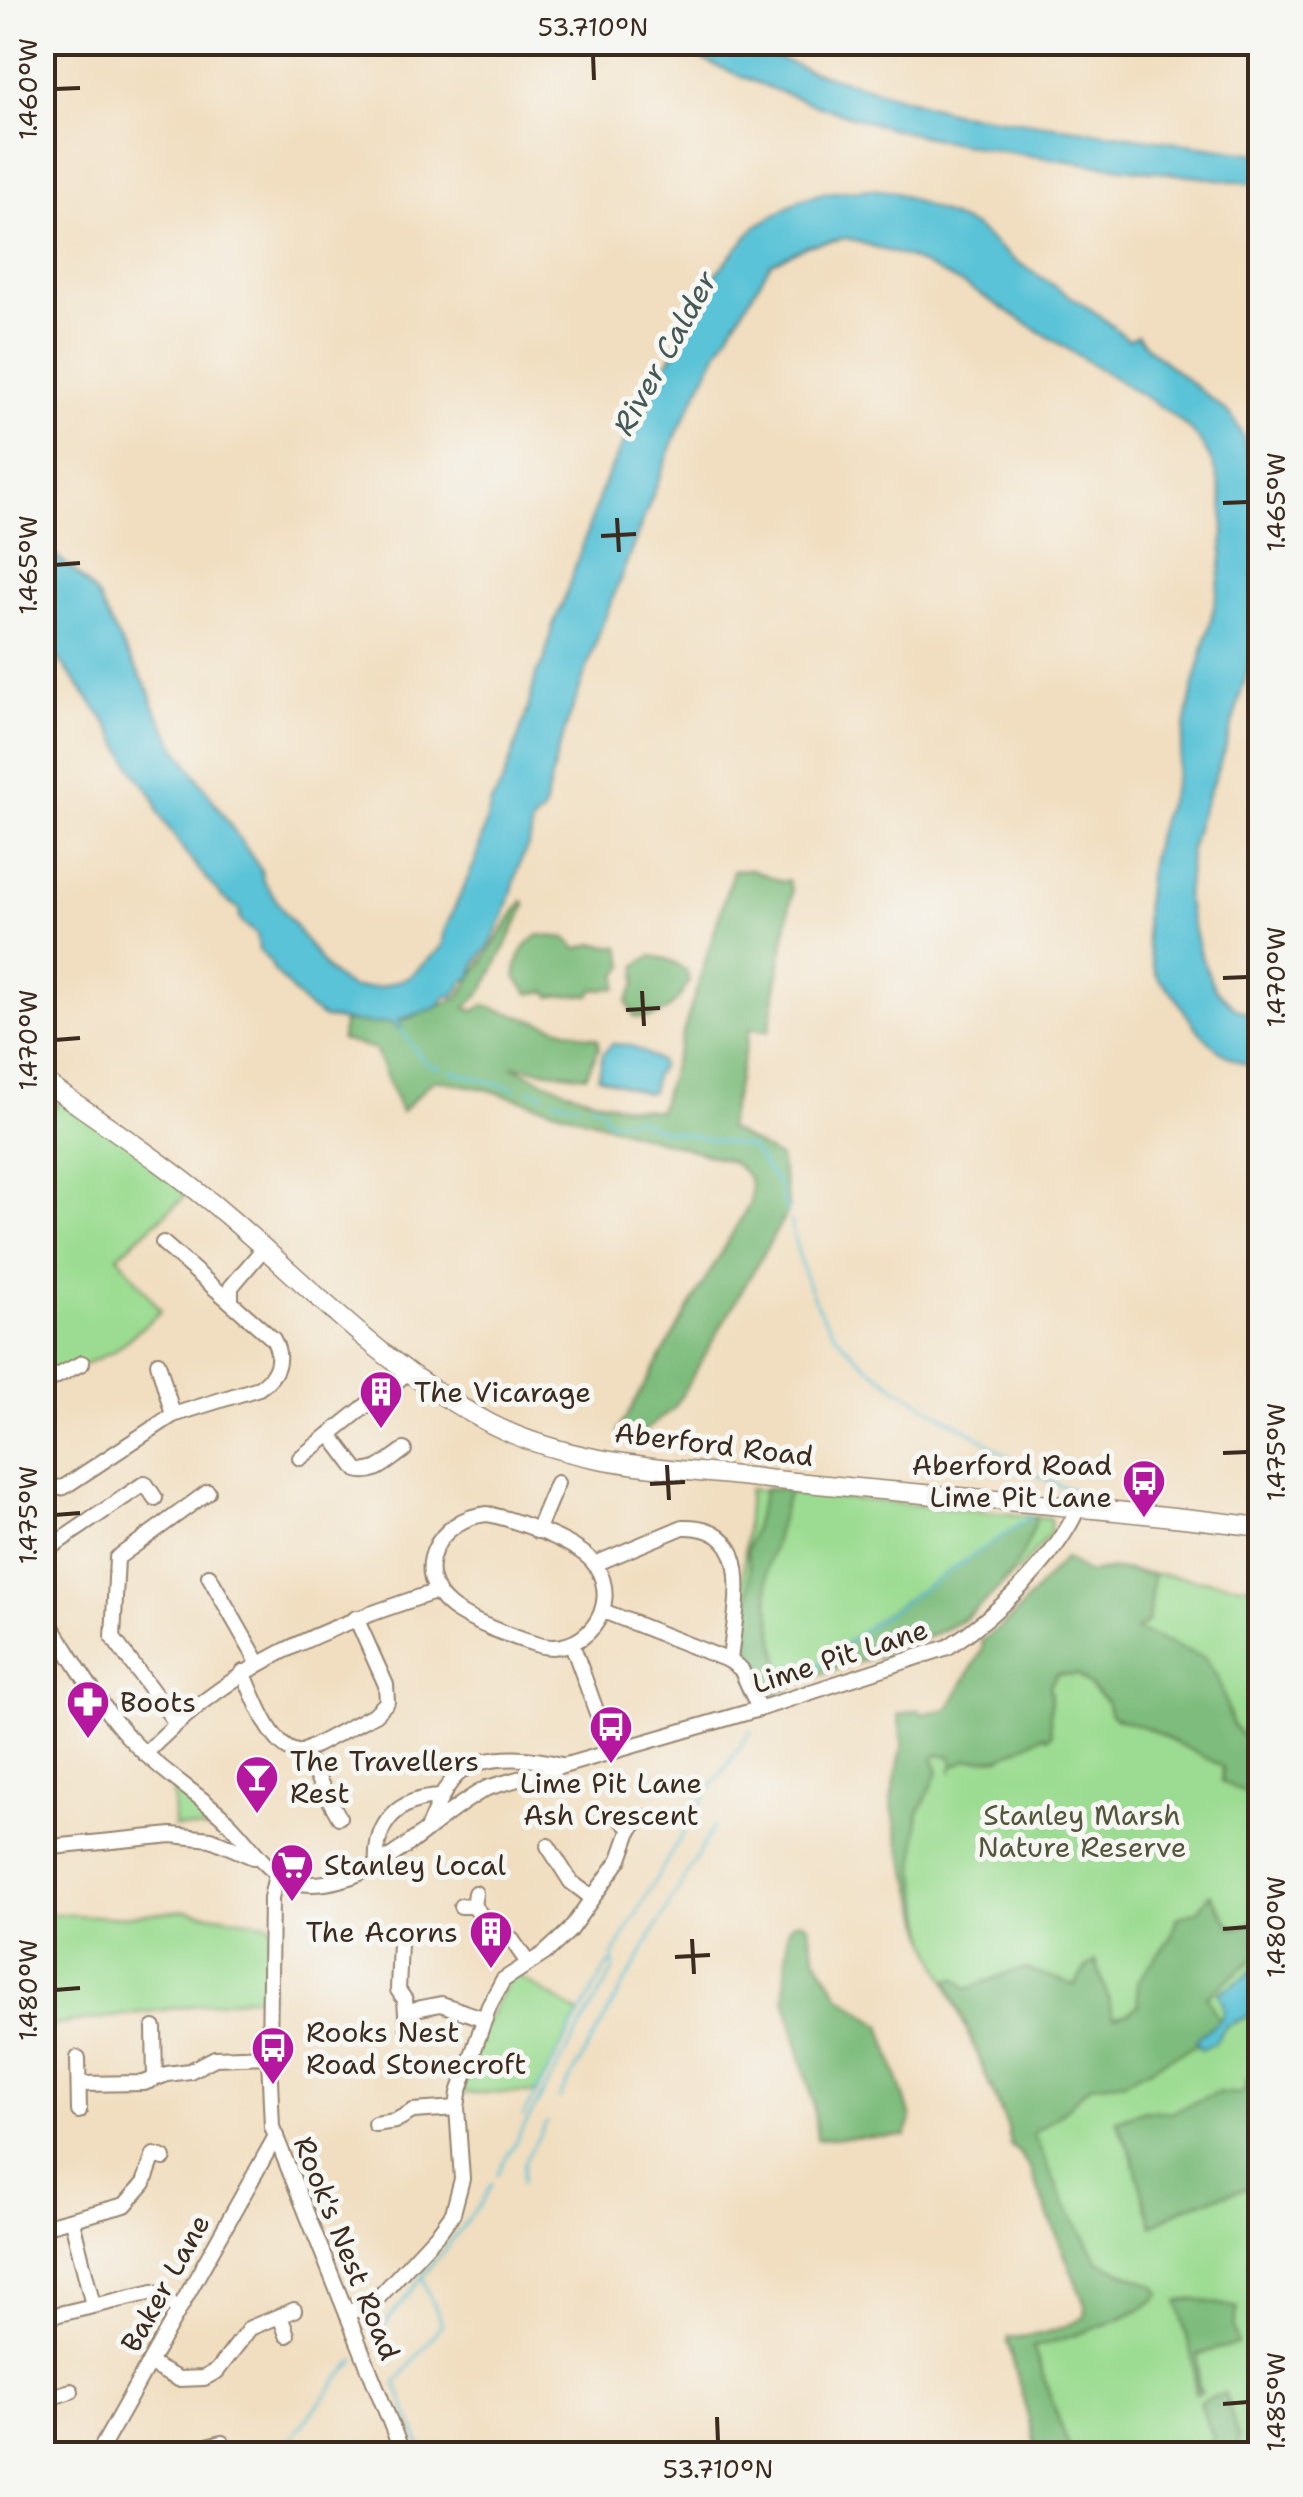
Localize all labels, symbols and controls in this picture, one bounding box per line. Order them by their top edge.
text: 53.710°N [538,10,648,44]
text: 1.460°W [11,38,45,140]
water label: River Calder [603,263,727,442]
text: 1.465°W [1259,452,1293,552]
text: 1.465°W [11,515,45,615]
text: 1.470°W [1259,927,1293,1027]
text: 1.470°W [11,990,45,1090]
building icon: The Vicarage [358,1369,404,1430]
place label: The Vicarage [414,1373,591,1411]
text: 1.475°W [1259,1403,1293,1501]
street label: Aberford Road [612,1413,816,1475]
place label: Aberford Road Lime Pit Lane [912,1446,1112,1516]
bus stop icon: Aberford Road Lime Pit Lane [1121,1458,1167,1519]
text: 1.475°W [11,1466,45,1564]
street label: Lime Pit Lane [747,1610,933,1702]
pharmacy icon: Boots [65,1679,111,1740]
place label: Boots [120,1683,196,1721]
bus stop icon: Lime Pit Lane Ash Crescent [588,1704,634,1765]
place label: The Travellers Rest [290,1742,479,1812]
bar icon: The Travellers Rest [234,1754,280,1815]
place label: Lime Pit Lane Ash Crescent [520,1764,702,1834]
park label: Stanley Marsh Nature Reserve [977,1796,1187,1866]
supermarket icon: Stanley Local [269,1842,315,1903]
place label: Stanley Local [324,1846,506,1884]
text: 1.480°W [1259,1876,1293,1978]
building icon: The Acorns [468,1909,514,1970]
place label: The Acorns [306,1913,458,1951]
text: 1.480°W [11,1939,45,2041]
place label: Rooks Nest Road Stonecroft [306,2013,526,2083]
bus stop icon: Rooks Nest Road Stonecroft [250,2025,296,2086]
street label: Rook's Nest Road [285,2131,409,2365]
street label: Baker Lane [112,2207,218,2359]
text: 1.485°W [1259,2352,1293,2452]
text: 53.710°N [663,2452,773,2486]

